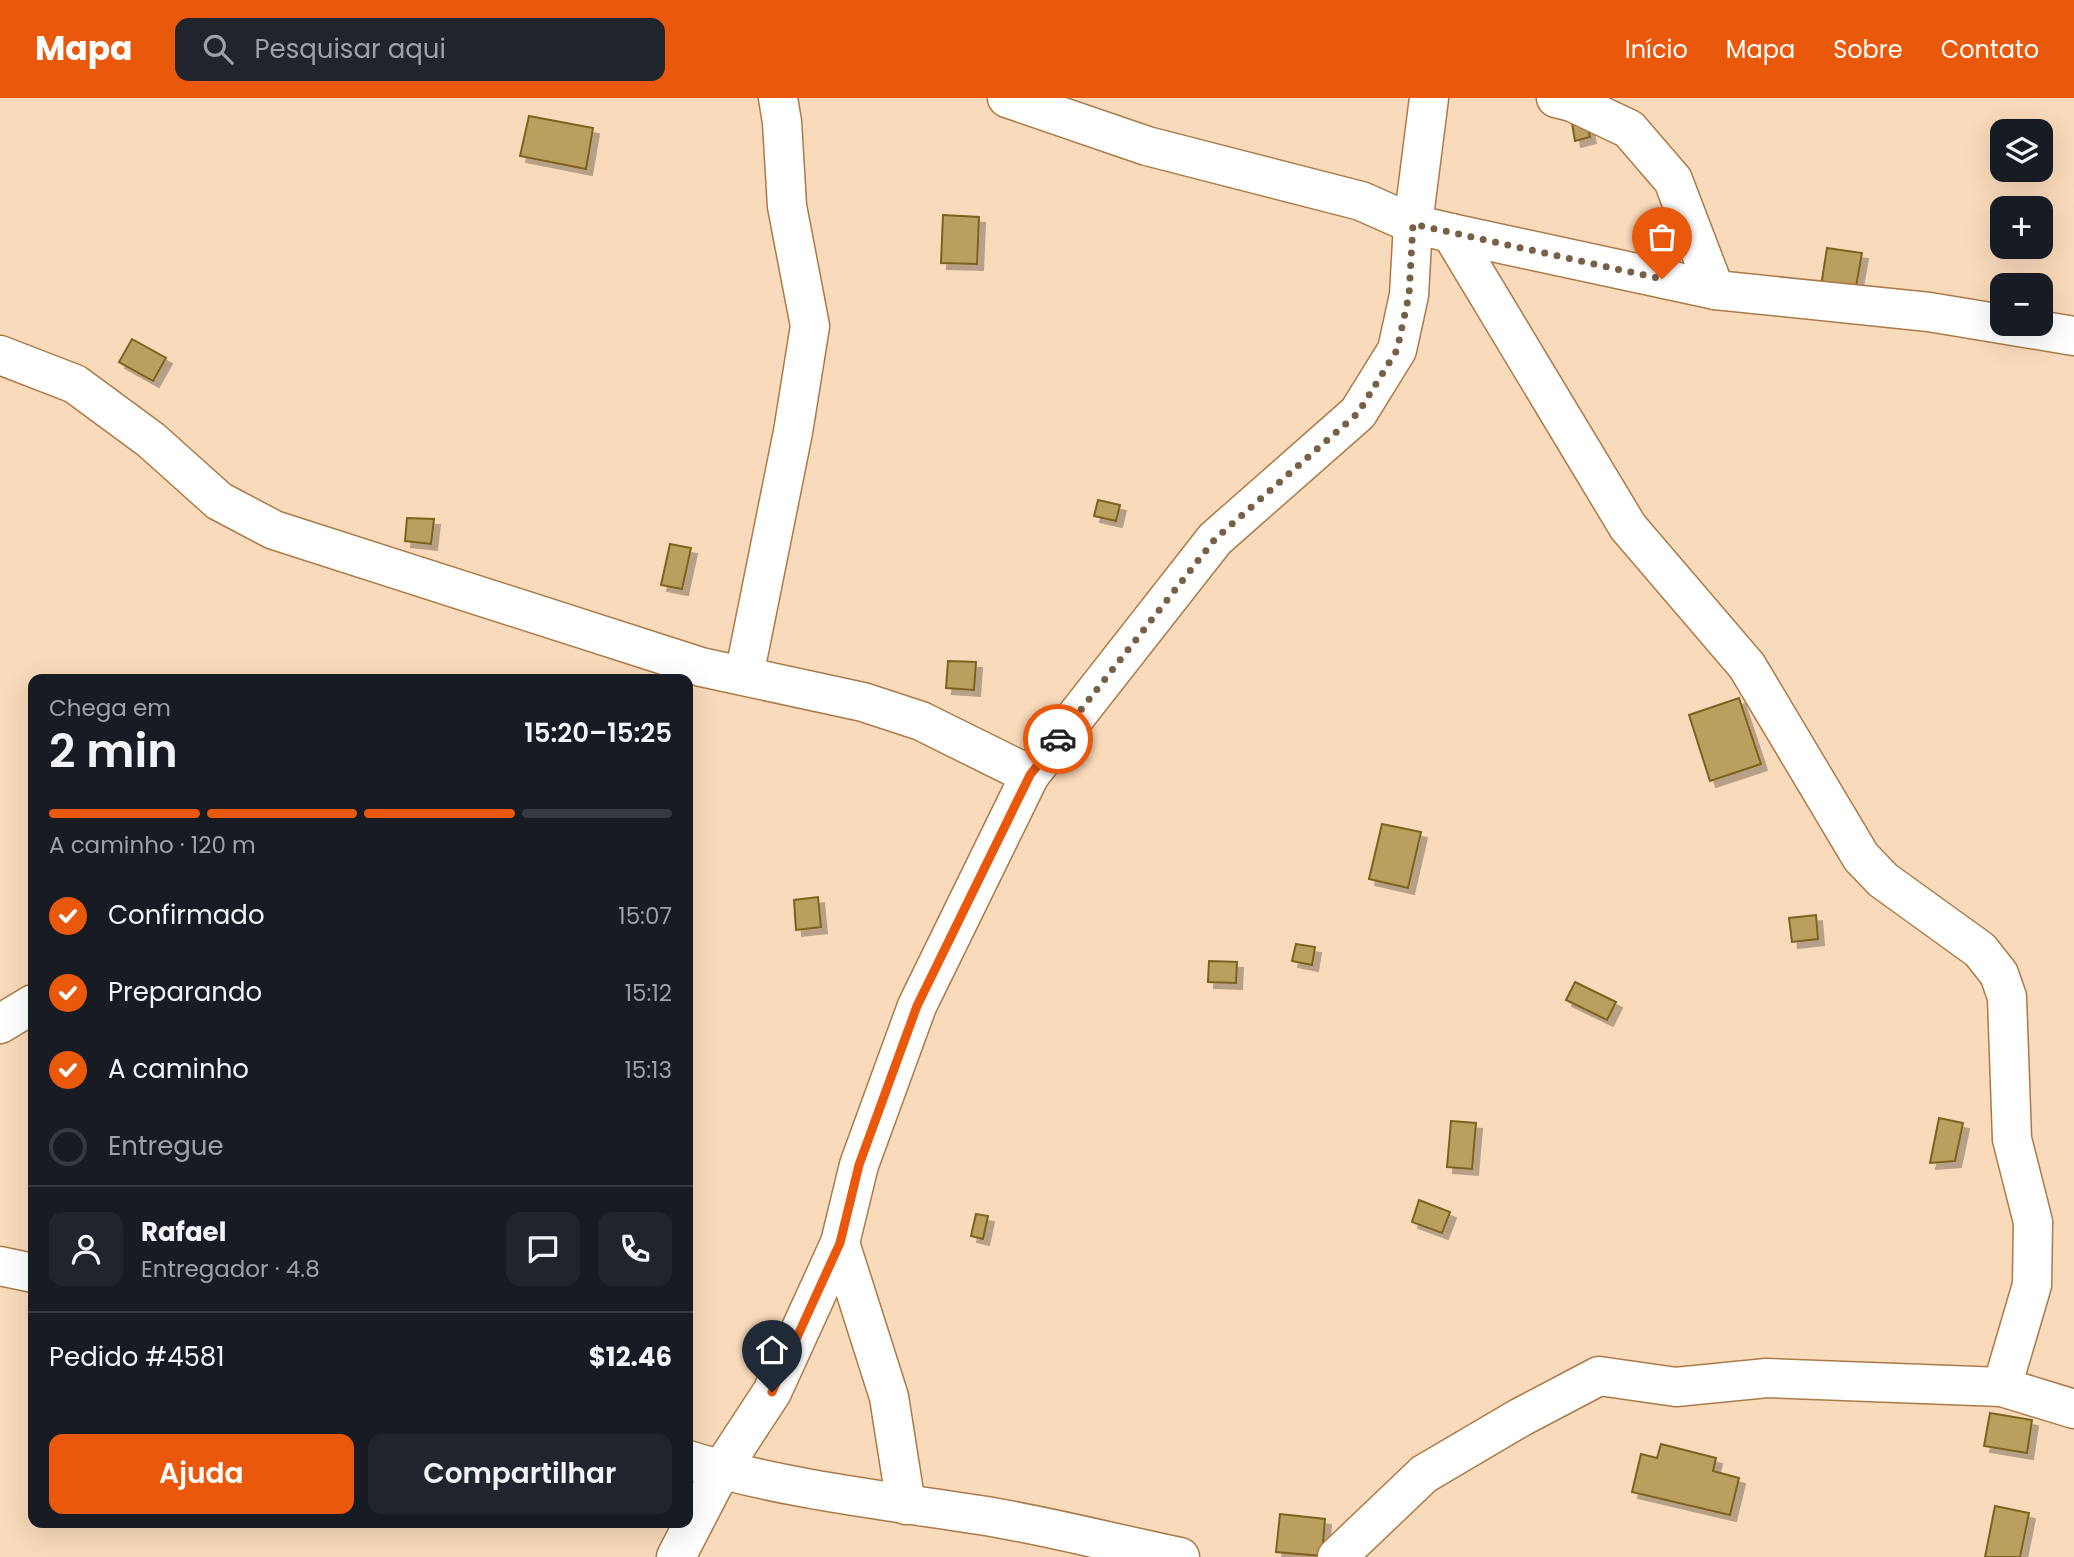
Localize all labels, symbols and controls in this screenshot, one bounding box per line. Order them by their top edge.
search box [175,18,665,81]
text: Mapa [35,25,133,72]
icon: search [199,30,237,68]
text: Pesquisar aqui [255,31,446,67]
text: Início [1625,33,1688,66]
text: Mapa [1726,33,1795,66]
text: Sobre [1833,33,1903,66]
text: Contato [1941,33,2039,66]
map controls [1990,119,2053,336]
button: layers [1990,119,2053,182]
button: + [1990,196,2053,259]
pin [1632,207,1692,279]
icon: bag [1643,218,1681,256]
button: − [1990,273,2053,336]
text: Chega em [49,692,171,724]
courier [1023,704,1093,774]
text: 15:20–15:25 [524,715,672,751]
text: 2 min [49,719,178,783]
icon: car [1039,720,1077,758]
text: A caminho · 120 m [49,829,256,861]
icon: check [49,897,87,935]
text: Confirmado [108,897,265,933]
text: 15:07 [618,900,672,932]
icon: check [49,974,87,1012]
text: Preparando [108,974,262,1010]
text: 15:12 [625,977,672,1009]
icon: check [49,1051,87,1089]
text: A caminho [108,1051,249,1087]
text: 15:13 [624,1054,672,1086]
text: Entregue [108,1128,224,1164]
button: person [49,1212,123,1286]
button: chat [506,1212,580,1286]
button: phone [598,1212,672,1286]
text: Rafael [141,1214,226,1250]
text: Entregador · 4.8 [141,1253,320,1285]
pin [742,1320,802,1392]
icon: home [753,1331,791,1369]
text: Pedido #4581 [49,1339,225,1375]
text: $12.46 [589,1339,672,1375]
button: Ajuda [49,1434,354,1514]
button: Compartilhar [368,1434,672,1514]

